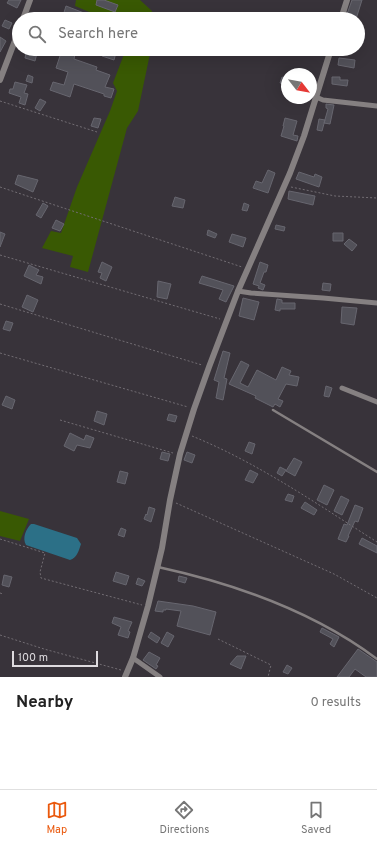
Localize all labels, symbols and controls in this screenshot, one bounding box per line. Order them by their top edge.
search box [12,12,365,56]
icon: search [26,23,48,45]
text: Search here [58,25,138,44]
north arrow [281,68,317,104]
scale bar [12,649,98,668]
text: 100 m [18,651,48,665]
text: Nearby [16,692,73,714]
text: 0 results [310,695,361,711]
tab: Map [46,799,68,837]
tab: Directions [159,799,209,837]
tab: Saved [301,799,331,837]

